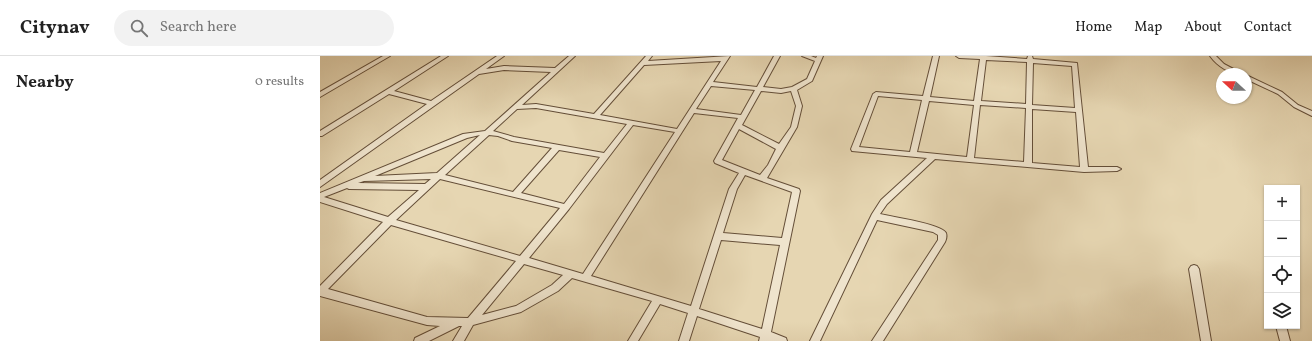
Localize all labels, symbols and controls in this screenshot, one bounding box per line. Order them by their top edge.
search box [114,10,394,46]
text: Citynav [20,15,90,41]
icon: search [128,17,150,39]
text: Search here [160,17,237,38]
text: Home [1075,18,1112,37]
text: Map [1134,18,1162,37]
text: About [1184,18,1222,37]
text: Contact [1244,18,1292,37]
north arrow [1216,68,1252,104]
text: Nearby [16,71,74,94]
text: 0 results [255,73,304,91]
map controls [1264,185,1300,329]
button: + [1264,185,1300,221]
button: − [1264,221,1300,257]
button: locate [1264,257,1300,293]
button: layers [1264,293,1300,329]

